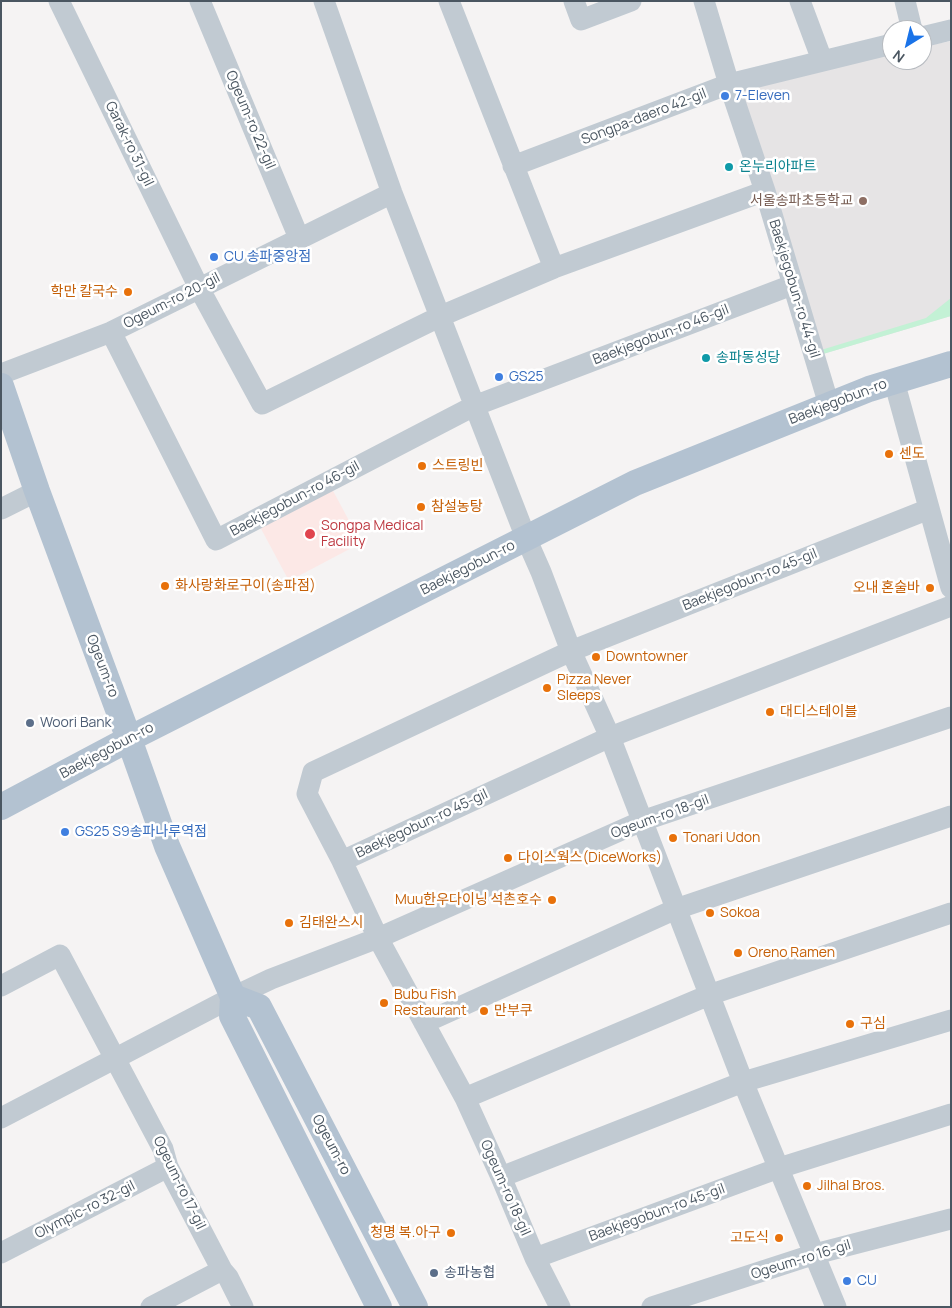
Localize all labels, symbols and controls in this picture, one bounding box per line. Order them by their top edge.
north arrow [882,20,932,70]
text: N [889,46,908,67]
street label: Ogeum-ro 22-gil [222,68,278,172]
street label: Songpa-daero 42-gil [579,85,709,149]
place label: 7-Eleven [735,88,790,104]
marker: 7-Eleven [719,90,731,102]
street label: Garak-ro 31-gil [101,99,157,189]
place label: 온누리아파트 [739,159,816,175]
marker: 온누리아파트 [723,161,735,173]
place label: 서울송파초등학교 [750,193,853,209]
marker: 서울송파초등학교 [857,195,869,207]
street label: Baekjegobun-ro 44-gil [765,218,823,360]
place label: CU 송파중앙점 [224,249,311,265]
marker: CU 송파중앙점 [208,251,220,263]
street label: Ogeum-ro 20-gil [121,269,223,333]
place label: 학만 칼국수 [51,284,118,300]
marker: 학만 칼국수 [122,286,134,298]
street label: Baekjegobun-ro 46-gil [591,301,731,369]
place label: 송파동성당 [716,350,780,366]
marker: 송파동성당 [700,352,712,364]
place label: GS25 [509,369,544,385]
marker: GS25 [493,371,505,383]
street label: Baekjegobun-ro [787,376,889,428]
place label: 센도 [899,446,925,462]
marker: 센도 [883,448,895,460]
street label: Baekjegobun-ro 46-gil [227,458,363,540]
place label: 스트링빈 [432,458,484,474]
marker: 스트링빈 [416,460,428,472]
place label: 참설농탕 [431,499,483,515]
marker: 참설농탕 [415,501,427,513]
place label: Songpa Medical Facility [321,518,424,550]
marker: Songpa Medical Facility [303,527,317,541]
street label: Baekjegobun-ro [418,537,518,599]
street label: Baekjegobun-ro 45-gil [680,545,820,615]
place label: 화사랑화로구이(송파점) [175,578,316,594]
marker: 화사랑화로구이(송파점) [159,580,171,592]
place label: 오내 혼술바 [853,580,920,596]
marker: 오내 혼술바 [924,582,936,594]
street label: Ogeum-ro [82,632,122,700]
place label: Downtowner [606,649,688,665]
marker: Downtowner [590,651,602,663]
place label: Pizza Never Sleeps [557,672,631,704]
marker: Pizza Never Sleeps [541,682,553,694]
place label: 대디스테이블 [780,704,857,720]
marker: 대디스테이블 [764,706,776,718]
place label: Woori Bank [40,715,112,731]
marker: Woori Bank [24,717,36,729]
street label: Baekjegobun-ro [57,719,157,783]
street label: Baekjegobun-ro 45-gil [353,786,491,862]
street label: Ogeum-ro 18-gil [609,792,711,842]
place label: GS25 S9송파나루역점 [75,824,207,840]
marker: GS25 S9송파나루역점 [59,826,71,838]
place label: Tonari Udon [683,830,760,846]
marker: Tonari Udon [667,832,679,844]
place label: 다이스웍스(DiceWorks) [518,850,662,866]
marker: 다이스웍스(DiceWorks) [502,852,514,864]
place label: Muu한우다이닝 석촌호수 [395,892,542,908]
marker: Muu한우다이닝 석촌호수 [546,894,558,906]
place label: Sokoa [720,905,760,921]
marker: Sokoa [704,907,716,919]
place label: 김태완스시 [299,915,363,931]
marker: 김태완스시 [283,917,295,929]
place label: Oreno Ramen [748,945,835,961]
marker: Oreno Ramen [732,947,744,959]
place label: Bubu Fish Restaurant [394,987,467,1020]
marker: Bubu Fish Restaurant [378,997,390,1009]
place label: 만부쿠 [494,1003,533,1019]
marker: 만부쿠 [478,1005,490,1017]
place label: 구심 [860,1016,886,1032]
marker: 구심 [844,1018,856,1030]
street label: Ogeum-ro [308,1112,354,1178]
street label: Ogeum-ro 17-gil [149,1134,209,1232]
street label: Ogeum-ro 18-gil [476,1138,534,1238]
street label: Olympic-ro 32-gil [32,1177,138,1243]
place label: Jilhal Bros. [817,1178,885,1194]
marker: Jilhal Bros. [801,1180,813,1192]
street label: Baekjegobun-ro 45-gil [587,1181,727,1245]
place label: 청명 복.아구 [370,1225,441,1241]
marker: 청명 복.아구 [445,1227,457,1239]
place label: 고도식 [730,1230,769,1246]
marker: 고도식 [773,1232,785,1244]
street label: Ogeum-ro 16-gil [749,1237,853,1283]
place label: 송파농협 [444,1265,496,1281]
marker: 송파농협 [428,1267,440,1279]
place label: CU [857,1273,877,1289]
marker: CU [841,1275,853,1287]

